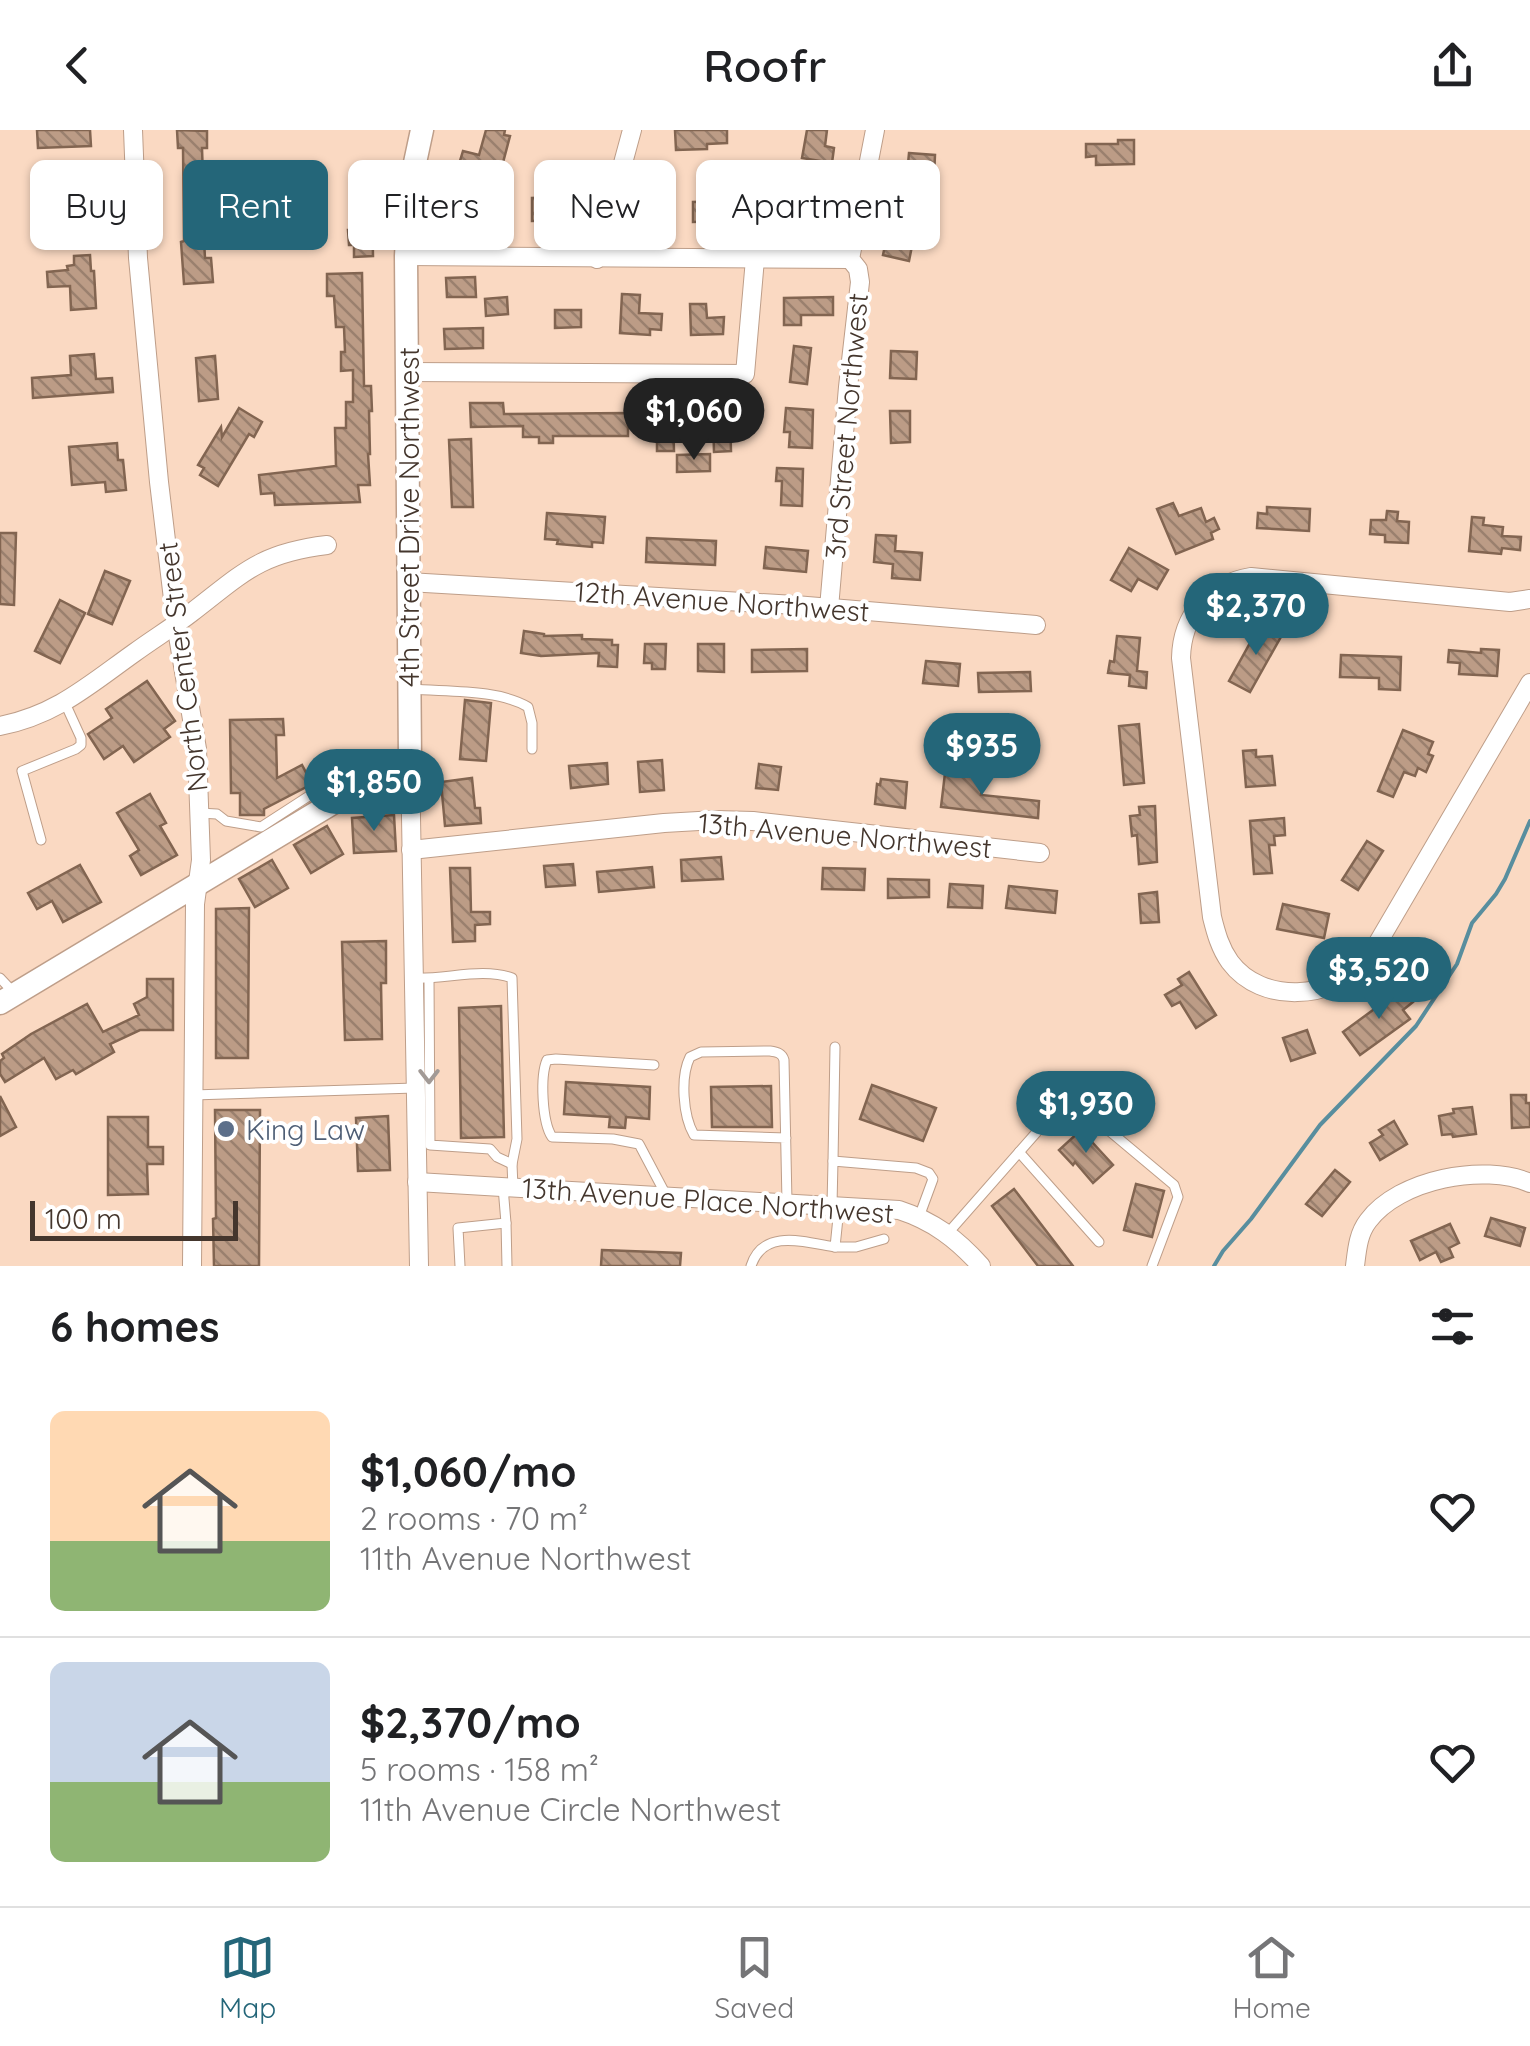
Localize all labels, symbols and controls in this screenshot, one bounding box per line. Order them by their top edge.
text: Roofr [703,37,827,93]
icon: back [50,38,105,93]
icon: share [1425,38,1480,93]
chip: Buy [30,160,163,250]
chip: Rent [183,160,328,250]
chip: Filters [348,160,514,250]
chip: New [534,160,676,250]
chip: Apartment [696,160,940,250]
street label: 3rd Street Northwest [817,292,875,560]
street label: 4th Street Drive Northwest [391,347,426,687]
pin: $1,060 [613,378,775,463]
text: $1,060 [645,390,743,430]
street label: North Center Street [149,540,215,794]
street label: 12th Avenue Northwest [573,573,871,629]
pin: $2,370 [1175,573,1337,658]
text: $2,370 [1206,585,1306,625]
pin: $935 [923,713,1041,798]
text: $935 [946,725,1018,765]
pin: $1,850 [293,749,455,834]
text: $1,850 [326,761,422,801]
street label: 13th Avenue Northwest [697,805,993,865]
pin: $3,520 [1298,937,1460,1022]
text: $3,520 [1328,949,1430,989]
one-way arrow [418,1070,440,1085]
pin: $1,930 [1005,1071,1167,1156]
text: $1,930 [1038,1083,1134,1123]
place label: King Law [246,1112,365,1147]
marker: King Law [215,1118,237,1140]
street label: 13th Avenue Place Northwest [521,1170,895,1230]
scale bar [30,1196,238,1240]
text: 100 m [45,1201,122,1236]
icon: filters [1425,1299,1480,1354]
text: 6 homes [50,1300,220,1353]
text: $1,060/mo [360,1445,577,1498]
icon: home [130,1451,250,1571]
icon: heart [1425,1484,1480,1539]
text: 2 rooms · 70 m² [360,1498,588,1538]
text: 11th Avenue Northwest [360,1538,692,1578]
text: $2,370/mo [360,1696,581,1749]
icon: home [130,1702,250,1822]
icon: heart [1425,1735,1480,1790]
text: 5 rooms · 158 m² [360,1749,599,1789]
text: 11th Avenue Circle Northwest [360,1789,781,1829]
tab: Map [219,1930,276,2025]
tab: Saved [714,1930,794,2025]
tab: Home [1232,1930,1311,2025]

